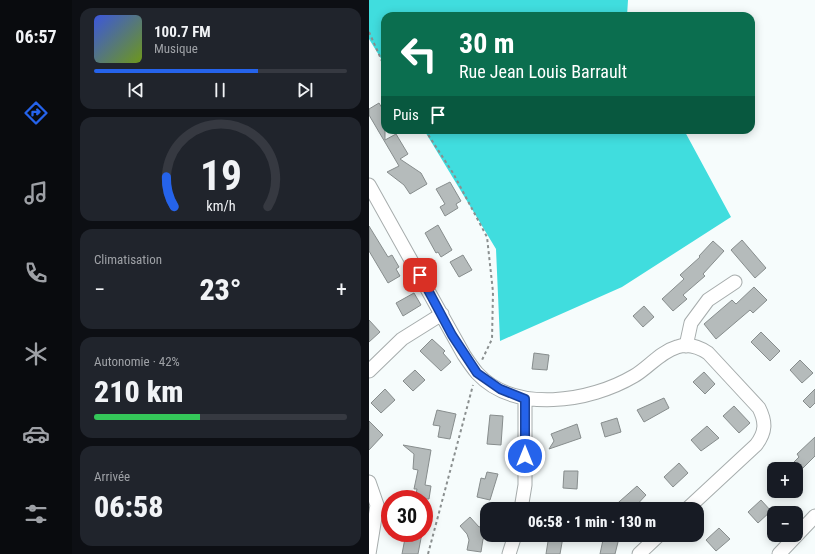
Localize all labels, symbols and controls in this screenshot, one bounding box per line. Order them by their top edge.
text: 100.7 FM [154,23,211,41]
text: 06:57 [15,26,57,47]
text: 30 m [459,27,515,60]
icon: left [393,28,445,80]
text: Musique [154,41,198,56]
text: Rue Jean Louis Barrault [459,61,627,82]
icon: previous [125,79,147,101]
icon: pause [209,79,231,101]
icon: next [294,79,316,101]
icon: directions [22,99,50,127]
icon: arrive [427,104,449,126]
text: Puis [393,106,419,124]
text: 19 [199,150,242,199]
icon: music [22,179,50,207]
text: km/h [206,197,235,213]
text: Climatisation [94,252,162,267]
pin [403,258,437,292]
icon: phone [22,259,50,287]
icon: arrive [409,264,431,286]
text: 23° [199,272,242,307]
text: − [94,277,105,302]
text: + [336,277,347,302]
icon: climate [22,340,50,368]
text: Autonomie · 42% [94,354,180,369]
text: 210 km [94,374,183,409]
icon: car [22,420,50,448]
position arrow [504,435,546,477]
map controls [767,462,803,542]
button: + [767,462,803,498]
text: Arrivée [94,469,130,484]
text: 06:58 [94,489,163,524]
speed limit sign: 30 [381,490,433,542]
icon: filters [22,500,50,528]
button: − [767,506,803,542]
text: 06:58 · 1 min · 130 m [528,513,656,531]

